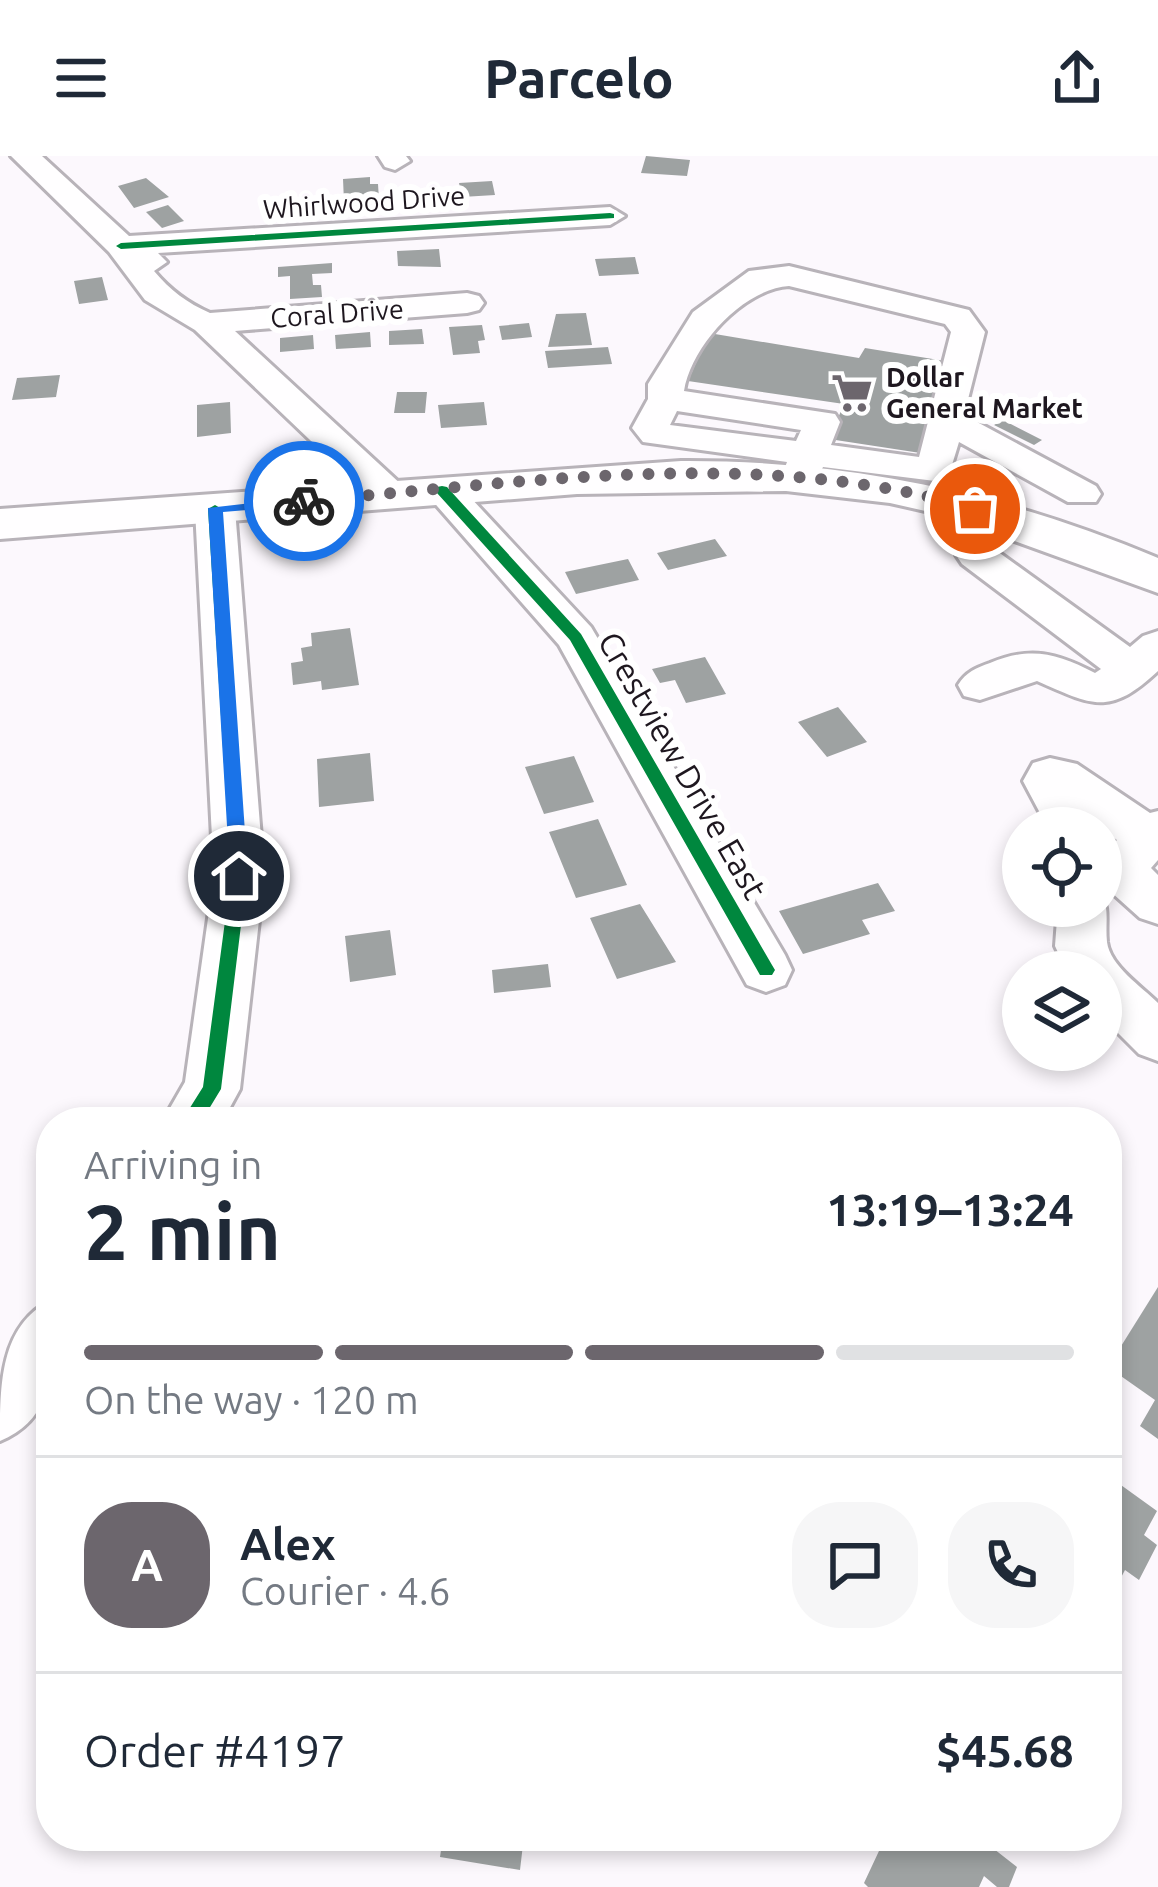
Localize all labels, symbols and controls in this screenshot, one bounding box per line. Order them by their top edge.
icon: menu [48,45,114,111]
icon: share [1044,45,1110,111]
text: Parcelo [484,48,674,108]
street label: Whirlwood Drive [262,180,466,224]
street label: Coral Drive [269,293,405,333]
place label: Dollar General Market [886,362,1083,423]
supermarket icon: Dollar General Market [829,370,875,416]
courier [244,441,364,561]
pin [924,458,1026,560]
icon: bike [271,468,337,534]
icon: bag [942,476,1008,542]
street label: Crestview Drive East [591,625,775,905]
map controls [1002,807,1122,1071]
button: locate [1002,807,1122,927]
pin [188,825,290,927]
icon: home [206,843,272,909]
button: layers [1002,951,1122,1071]
text: Arriving in [84,1143,262,1186]
text: 13:19–13:24 [826,1184,1074,1235]
text: 2 min [84,1187,281,1275]
text: On the way · 120 m [84,1378,419,1421]
button: chat [792,1502,918,1628]
button: phone [948,1502,1074,1628]
text: Alex [240,1518,336,1569]
text: A [131,1539,163,1590]
text: Courier · 4.6 [240,1569,451,1612]
text: Order #4197 [84,1725,346,1776]
text: $45.68 [936,1725,1074,1776]

